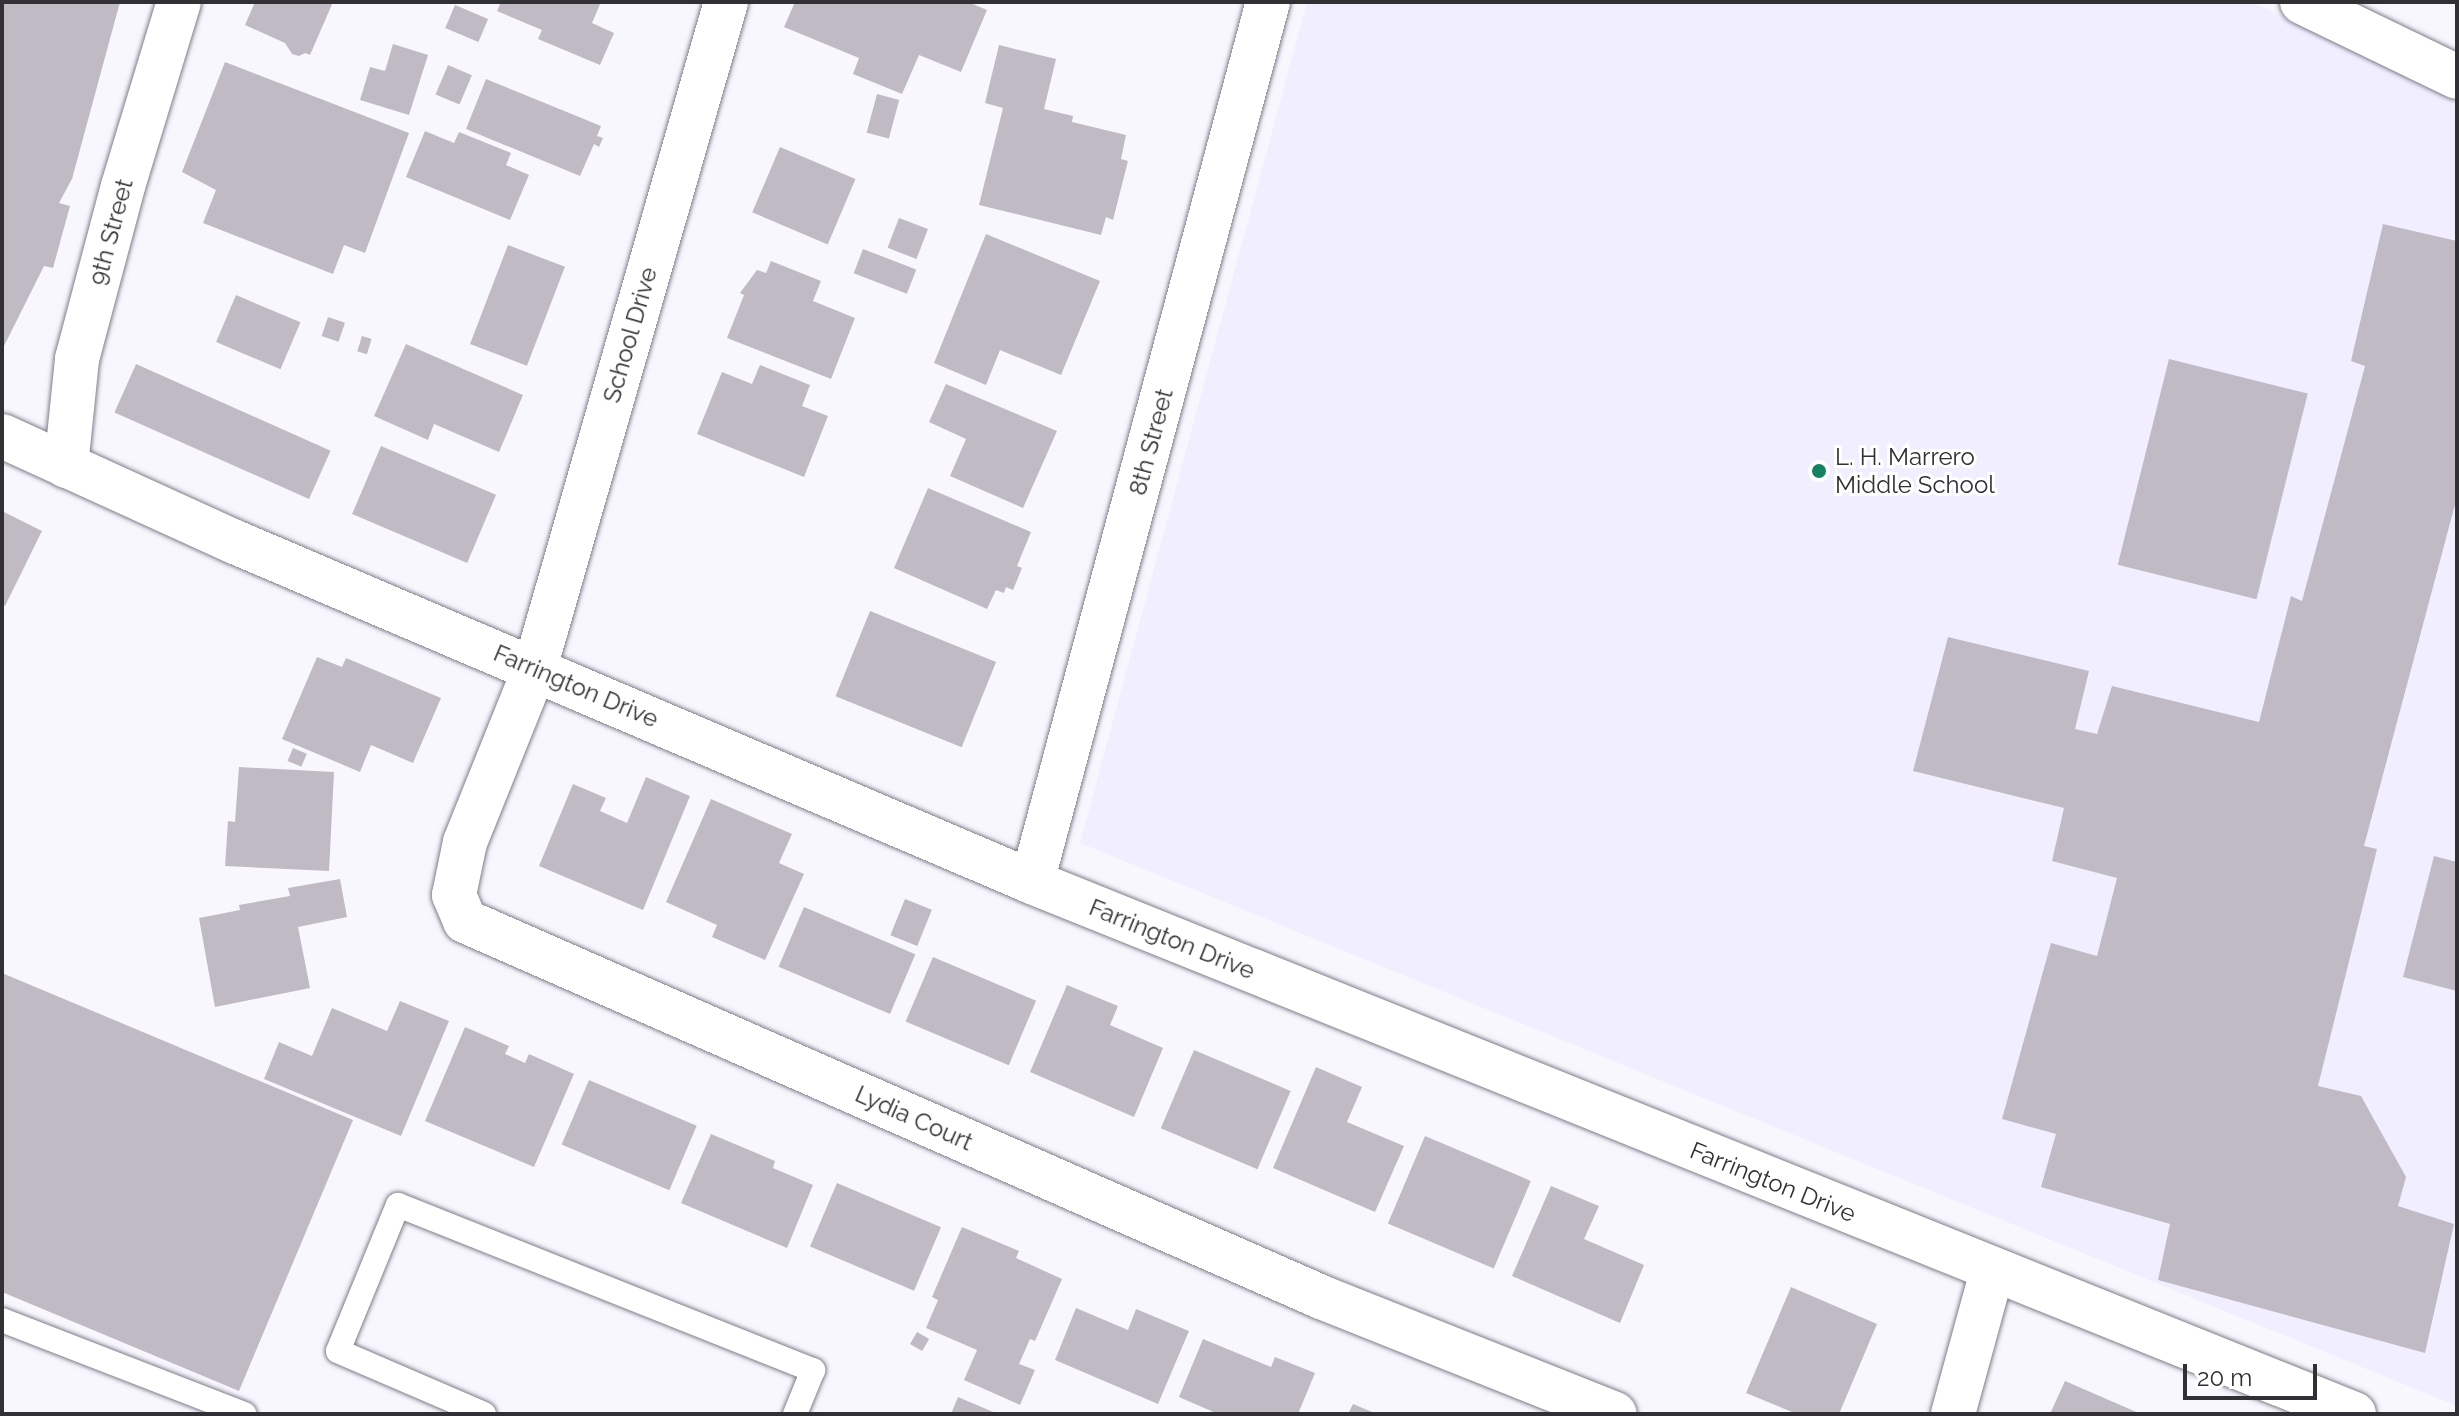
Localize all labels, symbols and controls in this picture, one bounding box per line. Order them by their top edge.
street label: 9th Street [83,176,139,288]
street label: School Drive [597,264,663,406]
street label: 8th Street [1123,386,1179,498]
place label: L. H. Marrero Middle School [1835,443,1995,499]
marker: L. H. Marrero Middle School [1810,462,1828,480]
street label: Farrington Drive [489,638,663,734]
street label: Farrington Drive [1085,893,1259,985]
street label: Lydia Court [851,1079,977,1157]
street label: Farrington Drive [1686,1136,1860,1228]
scale bar [2187,1348,2321,1398]
text: 20 m [2197,1363,2252,1392]

